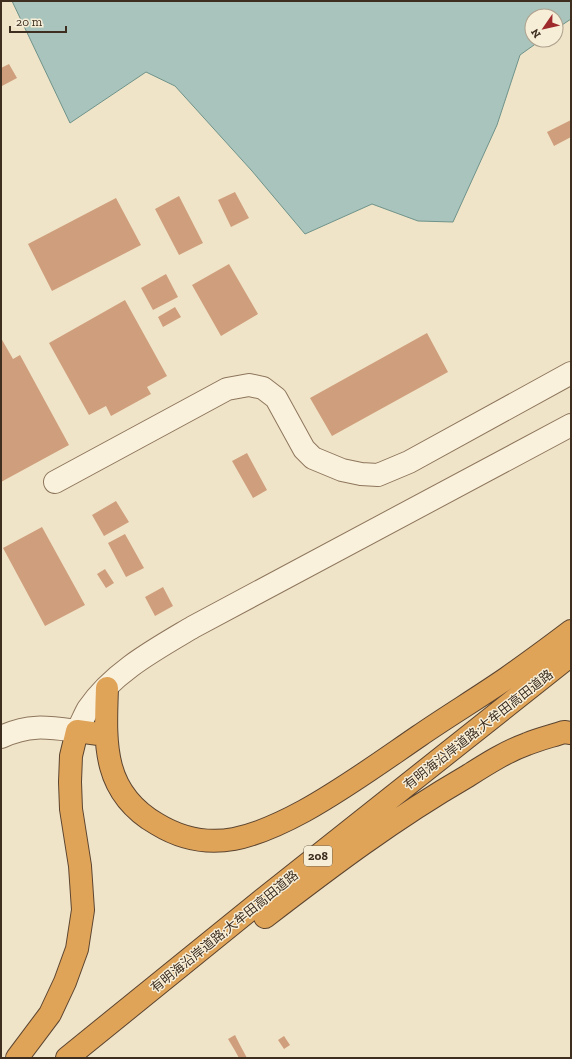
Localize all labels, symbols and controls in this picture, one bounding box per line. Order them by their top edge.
scale bar [10,8,66,34]
north arrow [524,8,564,48]
text: 20 m [16,15,43,29]
text: N [528,26,544,40]
street label: 有明海沿岸道路;大牟田高田道路 [401,667,556,792]
road number: 208 [304,846,332,866]
street label: 有明海沿岸道路;大牟田高田道路 [148,867,301,995]

